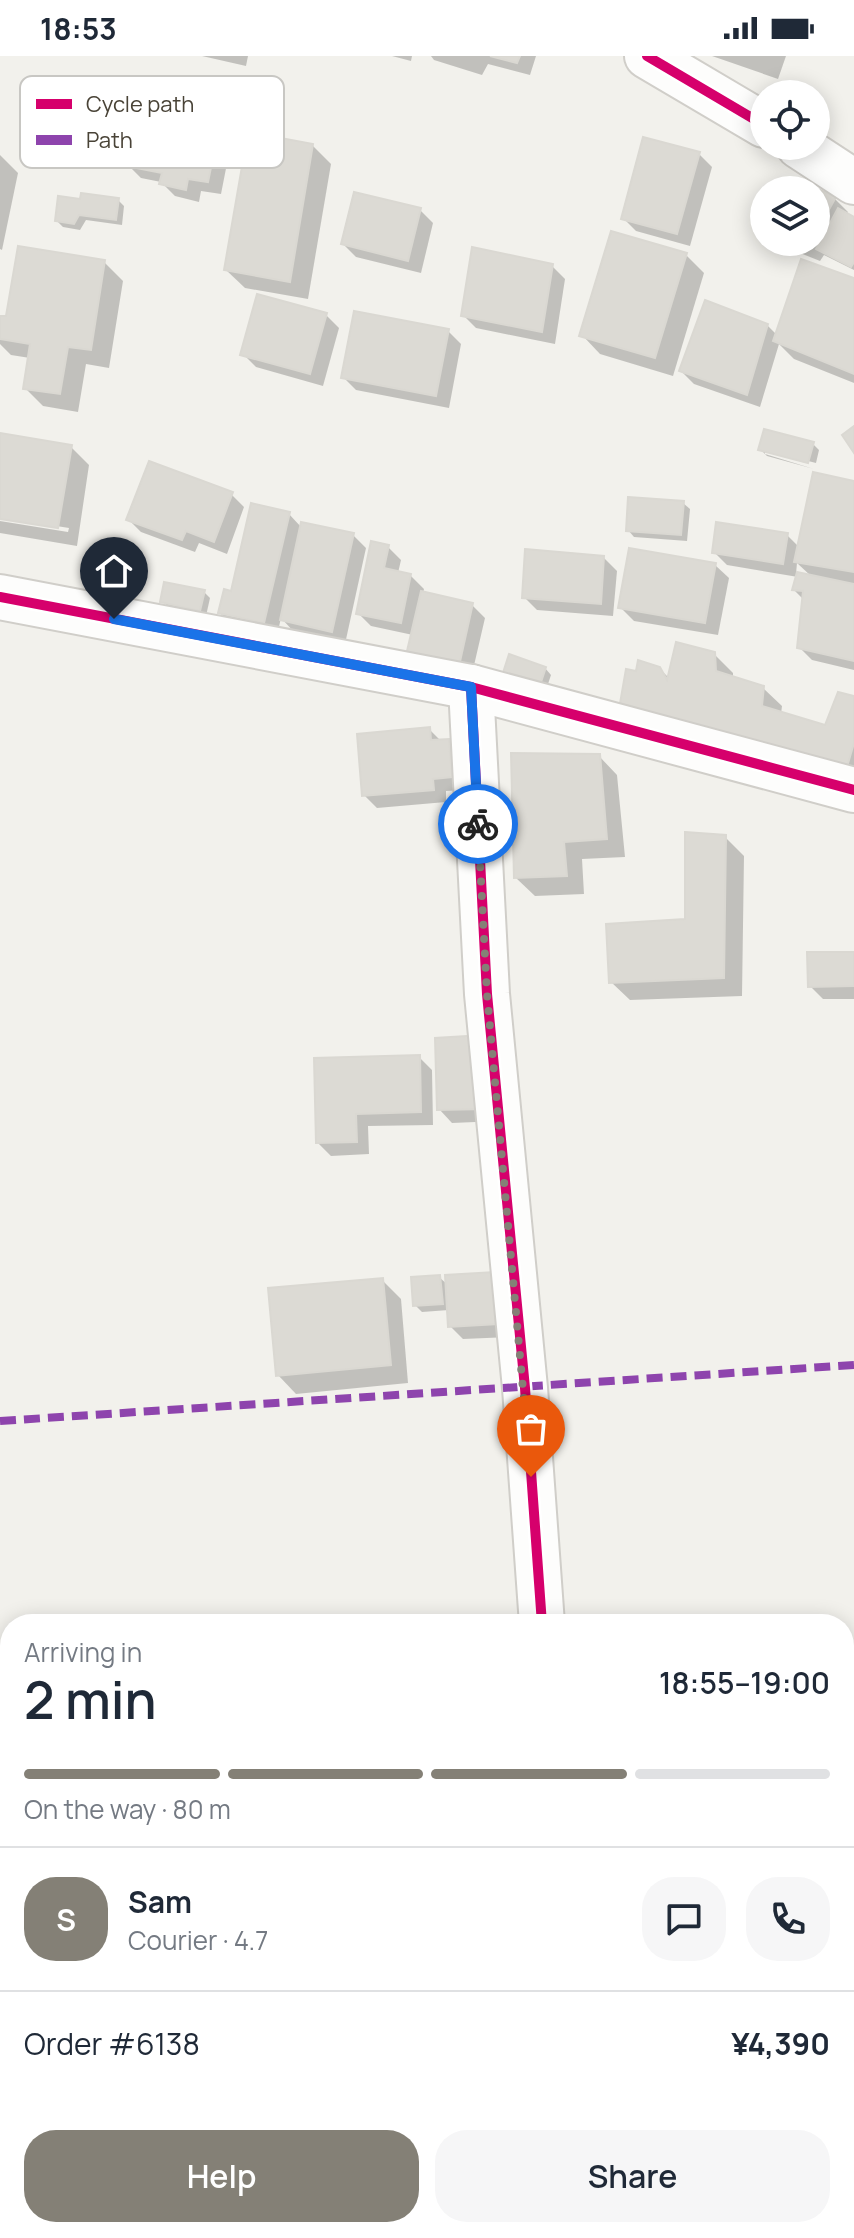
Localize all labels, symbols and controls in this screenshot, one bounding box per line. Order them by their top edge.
text: 18:53 [40,8,117,49]
legend [20,76,284,168]
map controls [750,80,830,256]
button: locate [750,80,830,160]
text: Cycle path [86,89,194,119]
text: Path [86,125,133,155]
button: layers [750,176,830,256]
pin [80,537,148,619]
icon: home [92,549,136,593]
courier [438,784,518,864]
icon: bike [456,802,500,846]
pin [497,1395,565,1477]
icon: bag [509,1407,553,1451]
text: Arriving in [24,1634,142,1670]
text: 18:55–19:00 [659,1662,830,1703]
text: 2 min [24,1664,157,1735]
text: On the way · 80 m [24,1791,231,1827]
button: chat [642,1877,726,1961]
button: phone [746,1877,830,1961]
text: Sam [128,1881,192,1922]
text: S [56,1899,76,1940]
text: Courier · 4.7 [128,1922,268,1958]
text: Order #6138 [24,2023,200,2064]
text: ¥4,390 [731,2023,830,2064]
button: Help [24,2130,419,2222]
button: Share [435,2130,830,2222]

